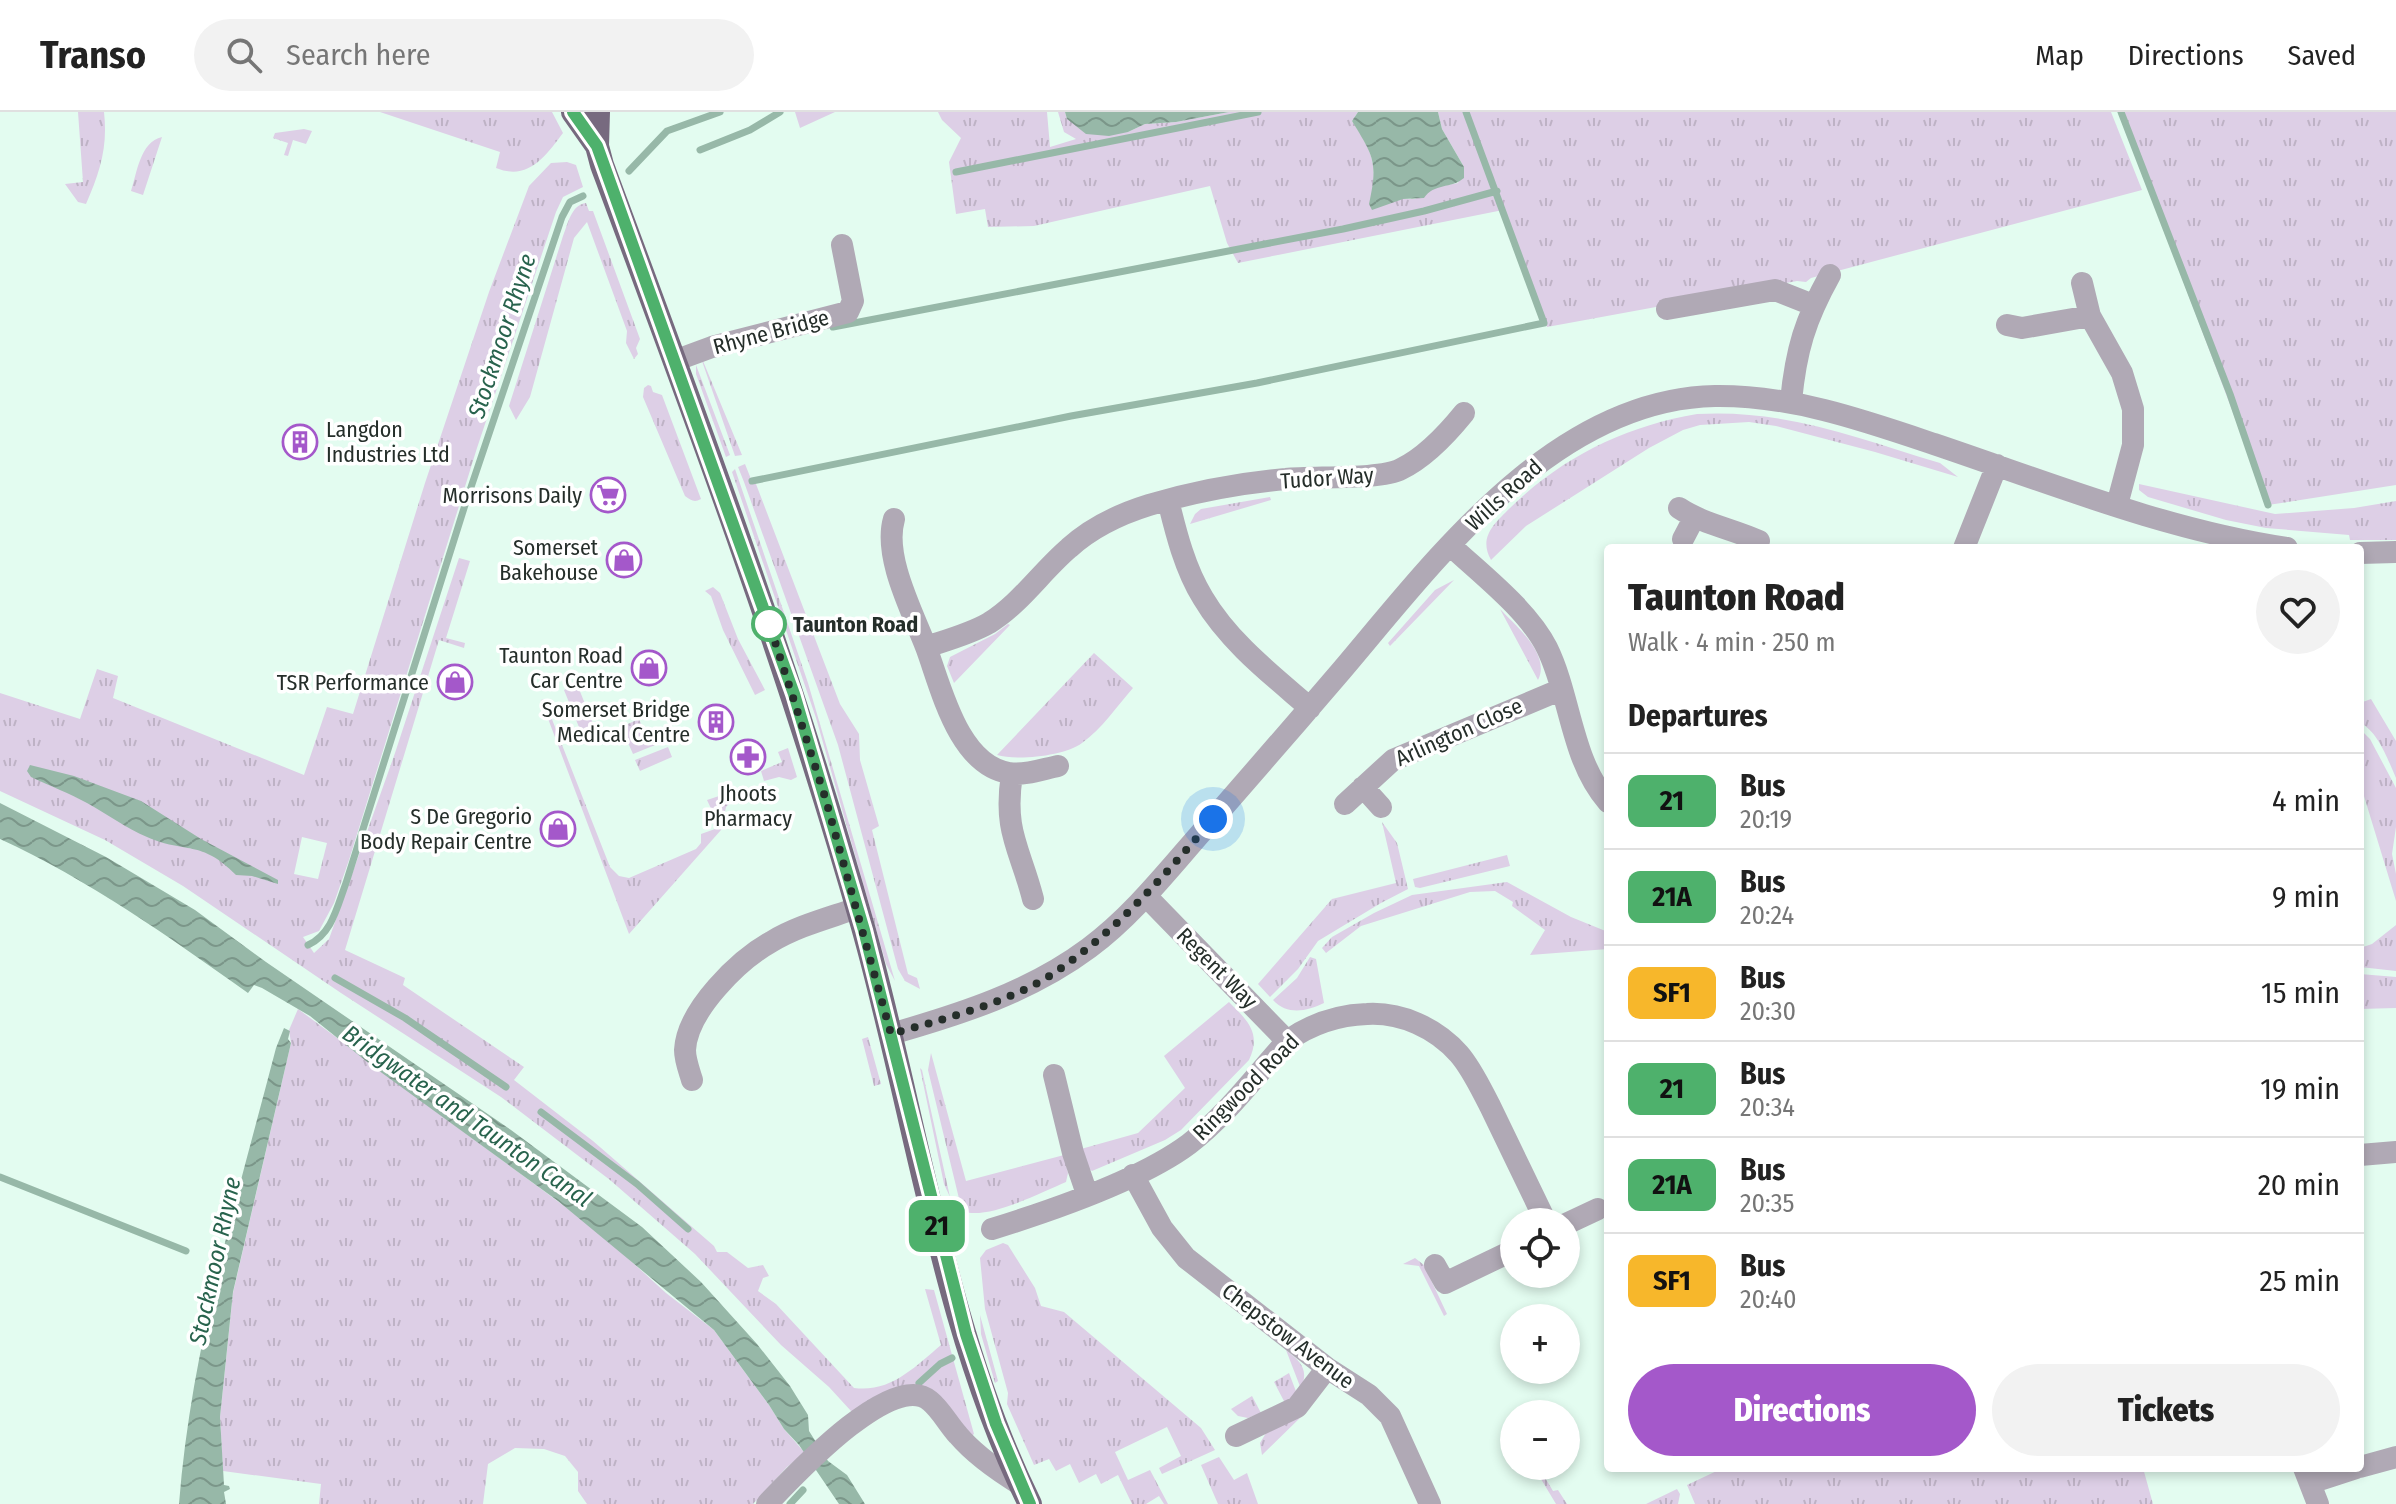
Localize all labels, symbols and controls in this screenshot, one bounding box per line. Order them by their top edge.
search box [194,19,754,91]
text: Transo [40,32,146,78]
icon: search [222,33,266,77]
text: Search here [286,37,431,73]
text: Map [2035,39,2084,72]
text: Directions [2128,39,2244,72]
text: Saved [2288,39,2356,72]
water label: Stockmoor Rhyne [462,250,542,423]
street label: Rhyne Bridge [710,304,832,360]
place label: Langdon Industries Ltd [326,416,450,468]
building icon: Langdon Industries Ltd [281,423,319,461]
street label: Wills Road [1460,454,1548,536]
street label: Tudor Way [1280,461,1375,495]
supermarket icon: Morrisons Daily [589,476,627,514]
place label: Morrisons Daily [442,482,582,509]
place label: Somerset Bakehouse [499,534,599,586]
shop icon: Somerset Bakehouse [605,541,643,579]
button: heart [2256,570,2340,654]
text: Taunton Road [1628,574,1845,620]
marker: Taunton Road [752,607,786,641]
place label: Taunton Road [793,611,918,638]
text: Walk · 4 min · 250 m [1628,627,1836,658]
place label: Taunton Road Car Centre [499,642,623,694]
shop icon: Taunton Road Car Centre [630,649,668,687]
shop icon: TSR Performance [436,663,474,701]
place label: TSR Performance [277,669,429,696]
street label: Arlington Close [1391,692,1527,772]
place label: Somerset Bridge Medical Centre [542,696,690,748]
text: Departures [1628,698,1768,734]
building icon: Somerset Bridge Medical Centre [697,703,735,741]
pharmacy icon: Jhoots Pharmacy [729,738,767,776]
text: Bus [1740,768,1785,804]
place label: Jhoots Pharmacy [704,780,792,832]
text: 4 min [2272,783,2340,819]
text: 21 [1660,784,1684,817]
your location [1193,799,1233,839]
place label: S De Gregorio Body Repair Centre [360,803,532,855]
text: 20:19 [1740,804,1792,835]
shop icon: S De Gregorio Body Repair Centre [539,810,577,848]
text: Bus [1740,864,1785,900]
text: 9 min [2272,879,2340,915]
text: 21A [1652,880,1692,913]
text: 20:24 [1740,900,1794,931]
street label: Regent Way [1171,922,1263,1014]
text: Bus [1740,960,1785,996]
text: 15 min [2261,975,2340,1011]
text: SF1 [1653,976,1691,1009]
text: 20:30 [1740,996,1796,1027]
water label: Bridgwater and Taunton Canal [337,1019,597,1213]
street label: Ringwood Road [1187,1028,1305,1146]
text: Bus [1740,1056,1785,1092]
text: 19 min [2260,1071,2340,1107]
text: 21 [1660,1072,1684,1105]
text: 20:34 [1740,1092,1795,1123]
text: Bus [1740,1152,1785,1188]
text: 20 min [2258,1167,2340,1203]
text: 21A [1652,1168,1692,1201]
water label: Stockmoor Rhyne [183,1174,246,1349]
text: 20:35 [1740,1188,1794,1219]
line badge: 21 [901,1200,973,1252]
map controls [1500,1208,1580,1480]
button: locate [1500,1208,1580,1288]
text: 21 [925,1209,949,1242]
text: Bus [1740,1248,1785,1284]
text: 25 min [2260,1263,2340,1299]
text: SF1 [1653,1264,1691,1297]
street label: Chepstow Avenue [1217,1277,1359,1395]
text: 20:40 [1740,1284,1797,1315]
button: + [1500,1304,1580,1384]
button: Directions [1628,1364,1976,1456]
button: Tickets [1992,1364,2340,1456]
button: − [1500,1400,1580,1480]

